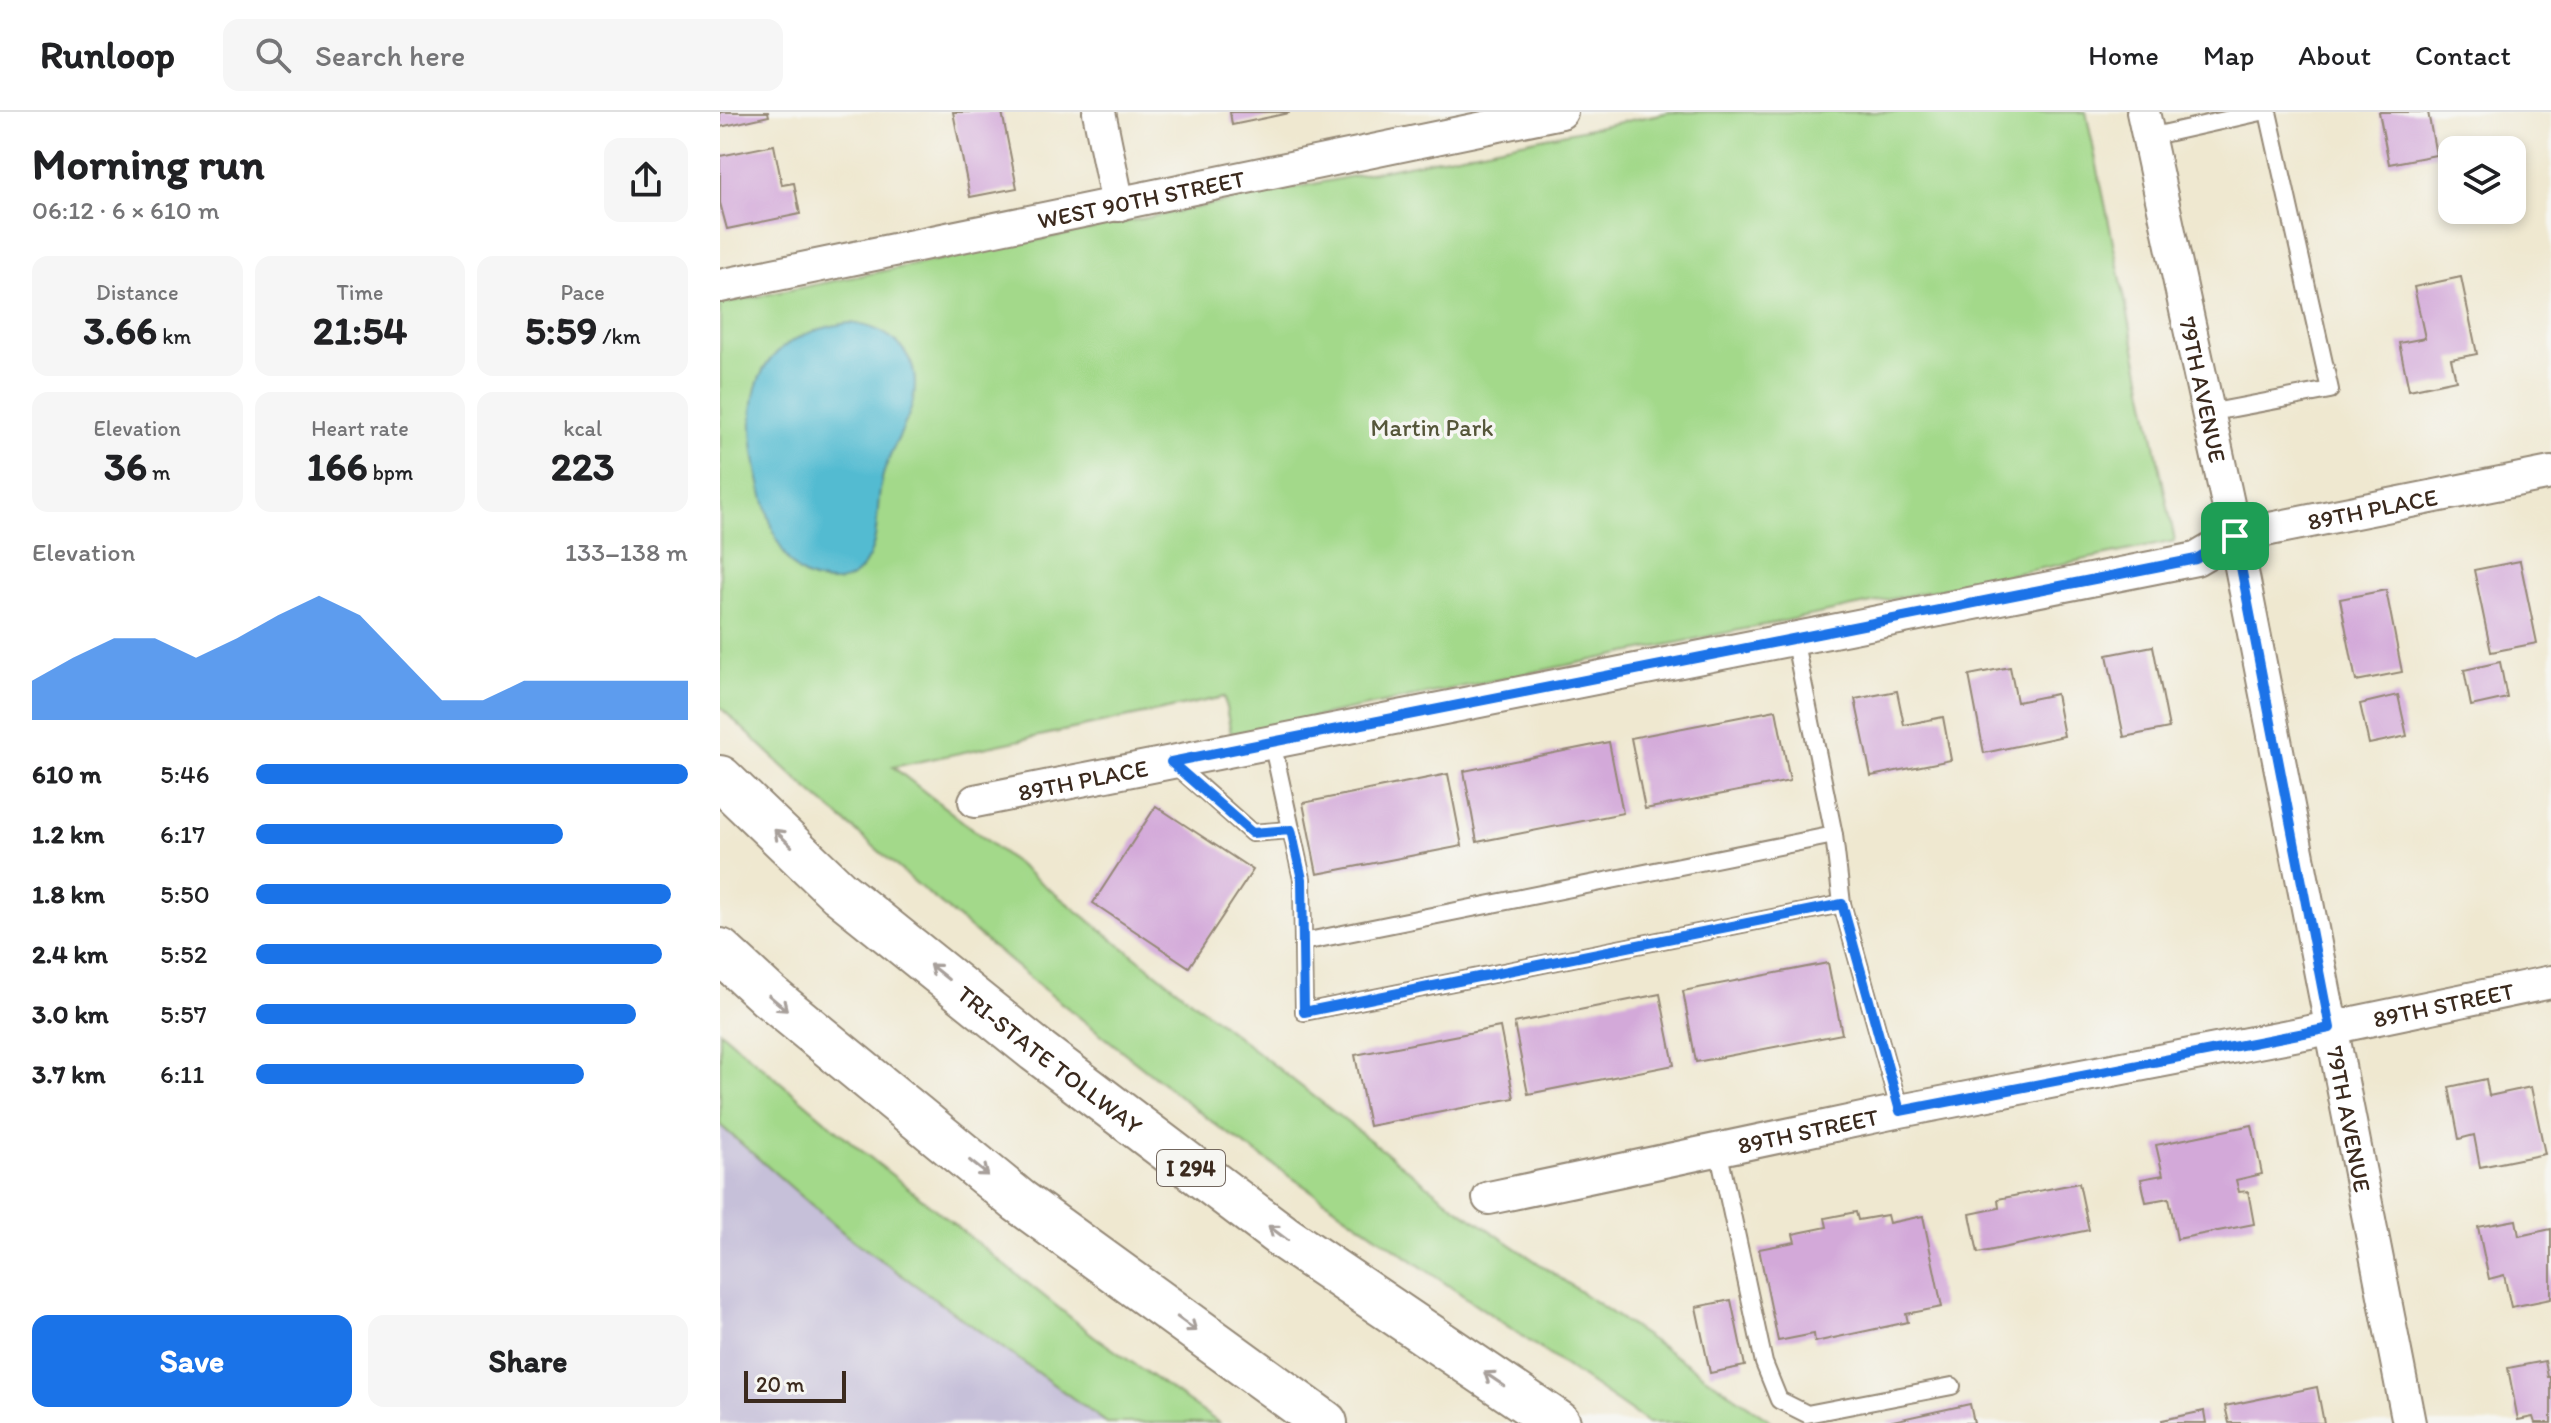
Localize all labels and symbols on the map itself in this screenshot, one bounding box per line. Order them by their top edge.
street label: WEST 90TH STREET [1035,163,1248,234]
street label: 79TH AVENUE [2173,314,2233,465]
park label: Martin Park [1371,413,1493,442]
street label: 89TH PLACE [2305,482,2440,536]
pin [2201,502,2269,570]
street label: 89TH PLACE [1016,753,1150,807]
one-way arrow [774,829,793,848]
one-way arrow [929,964,950,981]
street label: 89TH STREET [2370,975,2517,1033]
street label: TRI-STATE TOLLWAY [952,978,1149,1140]
one-way arrow [767,994,788,1012]
street label: 79TH AVENUE [2321,1043,2378,1195]
street label: 89TH STREET [1735,1101,1882,1160]
road number: I 294 [1157,1150,1225,1186]
one-way arrow [968,1160,989,1177]
one-way arrow [1268,1225,1290,1242]
one-way arrow [1175,1316,1197,1332]
scale bar [744,1367,846,1403]
one-way arrow [1483,1371,1505,1388]

